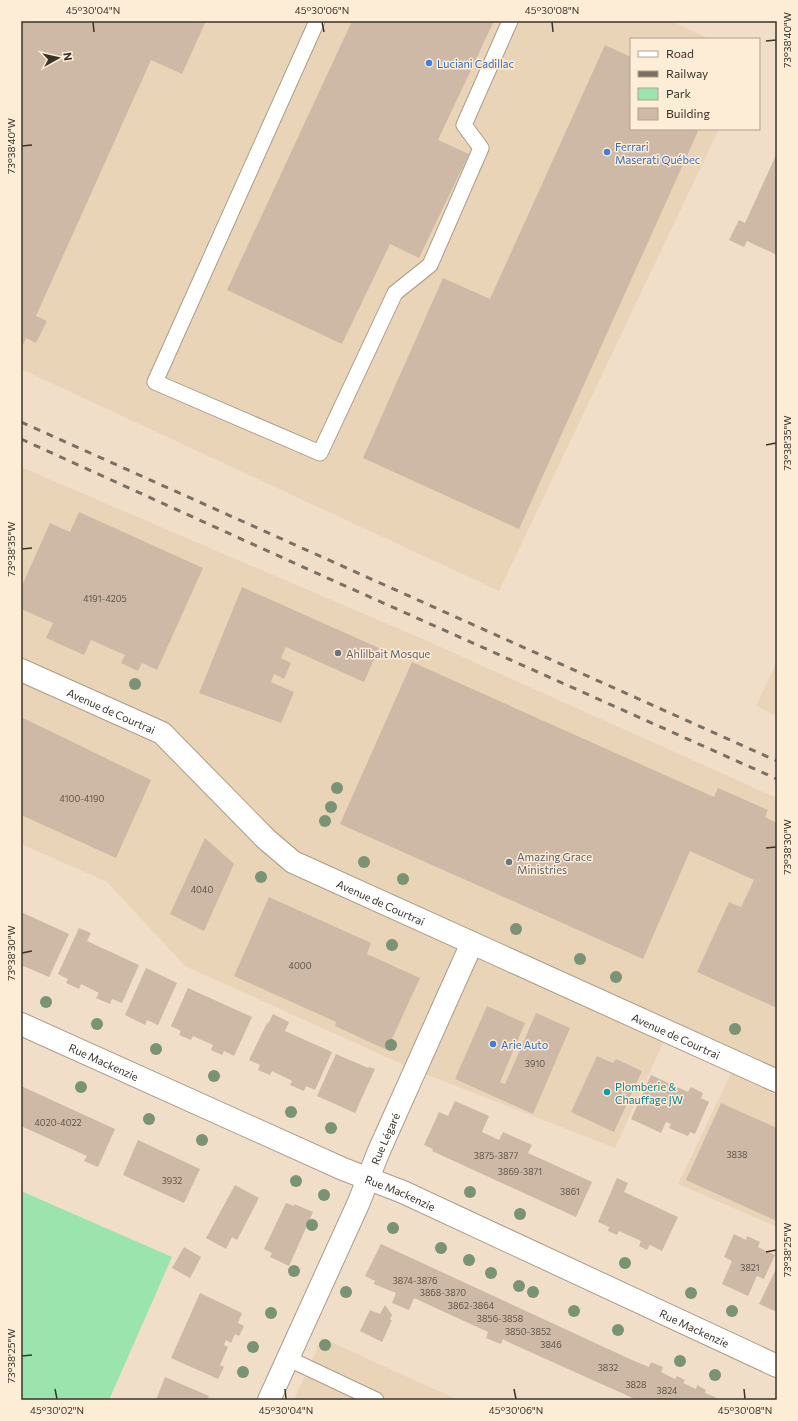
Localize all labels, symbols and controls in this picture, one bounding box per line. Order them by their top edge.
text: 45°30'04"N [66,4,120,16]
text: 45°30'06"N [295,4,349,16]
text: 45°30'08"N [525,4,579,16]
text: 73°38'40"W [781,12,793,68]
north arrow [38,38,78,78]
legend [630,38,760,130]
text: Road [666,46,694,60]
text: N [61,52,75,62]
place label: Luciani Cadillac [437,57,514,70]
marker: Luciani Cadillac [424,58,434,68]
text: Railway [666,66,708,80]
text: Park [666,86,692,100]
text: Building [666,106,710,120]
text: 73°38'40"W [5,118,17,174]
place label: Ferrari Maserati Québec [615,140,700,166]
marker: Ferrari Maserati Québec [602,147,612,157]
text: 73°38'35"W [781,416,793,470]
text: 73°38'35"W [5,522,17,576]
house number: 4191-4205 [83,593,127,604]
place label: Ahlilbait Mosque [346,647,431,660]
marker: Ahlilbait Mosque [333,648,343,658]
street label: Avenue de Courtrai [65,685,158,736]
house number: 4100-4190 [60,793,105,804]
text: 73°38'30"W [781,819,793,875]
place label: Amazing Grace Ministries [517,850,592,876]
marker: Amazing Grace Ministries [504,857,514,867]
street label: Avenue de Courtrai [335,876,427,927]
house number: 4040 [191,884,213,895]
text: 73°38'30"W [5,925,17,981]
house number: 4000 [288,960,312,971]
street label: Avenue de Courtrai [630,1010,722,1061]
place label: Arie Auto [501,1038,549,1051]
marker: Arie Auto [488,1039,498,1049]
street label: Rue Mackenzie [67,1040,141,1083]
house number: 3910 [525,1058,545,1069]
place label: Plomberie & Chauffage JW [615,1080,683,1107]
marker: Plomberie & Chauffage JW [602,1087,612,1097]
street label: Rue Légaré [368,1110,402,1166]
house number: 4020-4022 [34,1117,82,1128]
house number: 3838 [726,1149,748,1160]
house number: 3875-3877 [474,1150,518,1161]
house number: 3869-3871 [498,1166,542,1177]
street label: Rue Mackenzie [363,1172,438,1213]
house number: 3932 [162,1175,182,1186]
house number: 3861 [560,1186,580,1197]
text: 73°38'25"W [781,1223,793,1277]
house number: 3821 [740,1262,760,1273]
house number: 3874-3876 [393,1275,437,1286]
house number: 3868-3870 [420,1287,466,1298]
house number: 3862-3864 [448,1300,495,1311]
street label: Rue Mackenzie [658,1306,732,1349]
house number: 3856-3858 [477,1313,523,1324]
house number: 3850-3852 [505,1326,551,1337]
text: 73°38'25"W [5,1329,17,1383]
house number: 3846 [540,1339,562,1350]
house number: 3832 [598,1362,618,1373]
house number: 3828 [625,1379,647,1390]
house number: 3824 [657,1385,678,1396]
text: 45°30'02"N [30,1404,84,1416]
text: 45°30'04"N [259,1404,313,1416]
text: 45°30'06"N [489,1404,543,1416]
text: 45°30'08"N [718,1404,772,1416]

